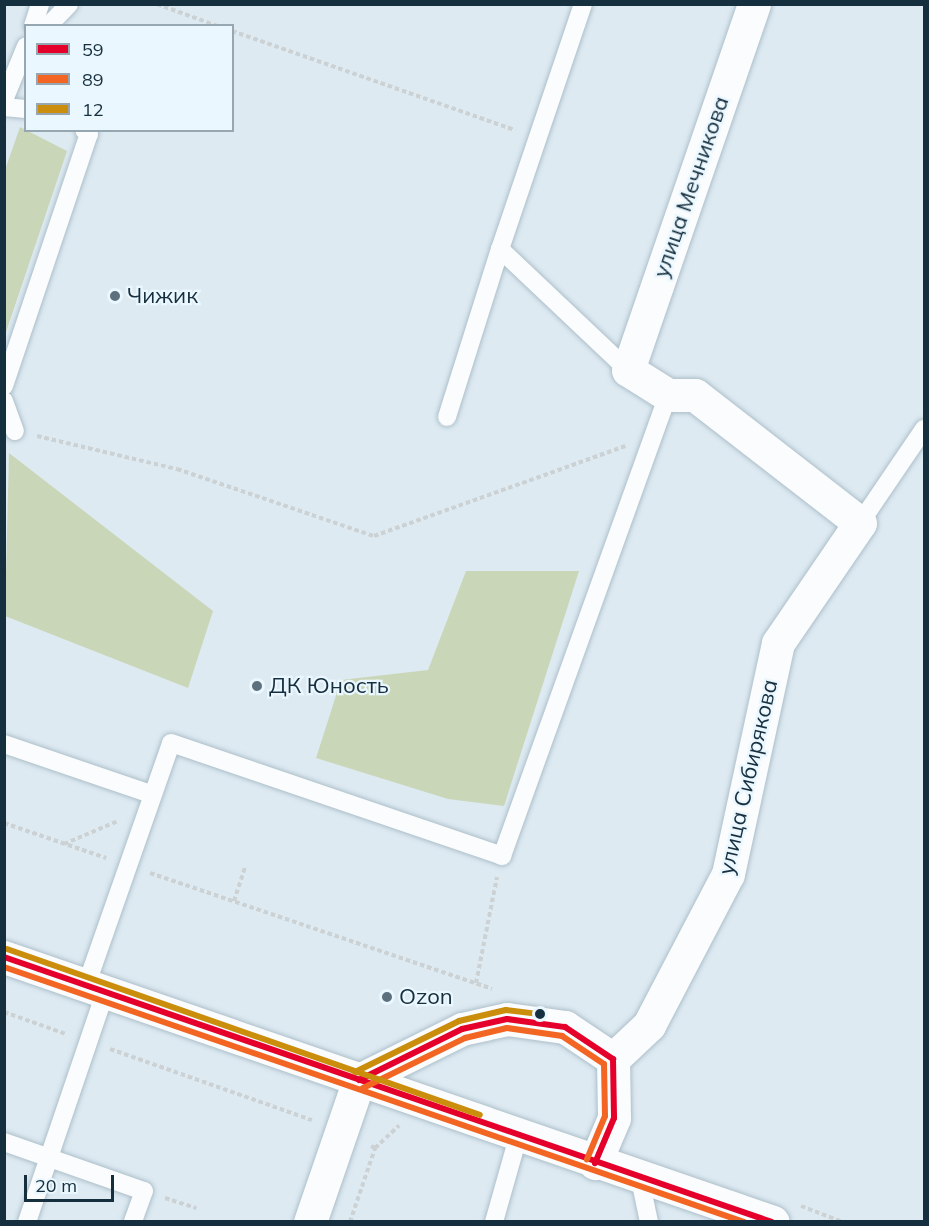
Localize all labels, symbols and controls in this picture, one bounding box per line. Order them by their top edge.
legend [24,24,234,132]
text: 59 [82,38,104,61]
text: 89 [82,68,104,91]
street label: улица Мечникова [648,93,734,281]
text: 12 [82,98,104,121]
place label: Чижик [127,283,198,309]
marker: Чижик [108,289,122,303]
place label: ДК Юность [269,673,389,699]
street label: улица Сибирякова [713,677,783,877]
marker: ДК Юность [250,679,264,693]
place label: Ozon [399,984,453,1010]
marker: Ozon [380,990,394,1004]
unlabelled marker [534,1008,546,1020]
scale bar [27,1163,117,1201]
text: 20 m [35,1174,77,1197]

